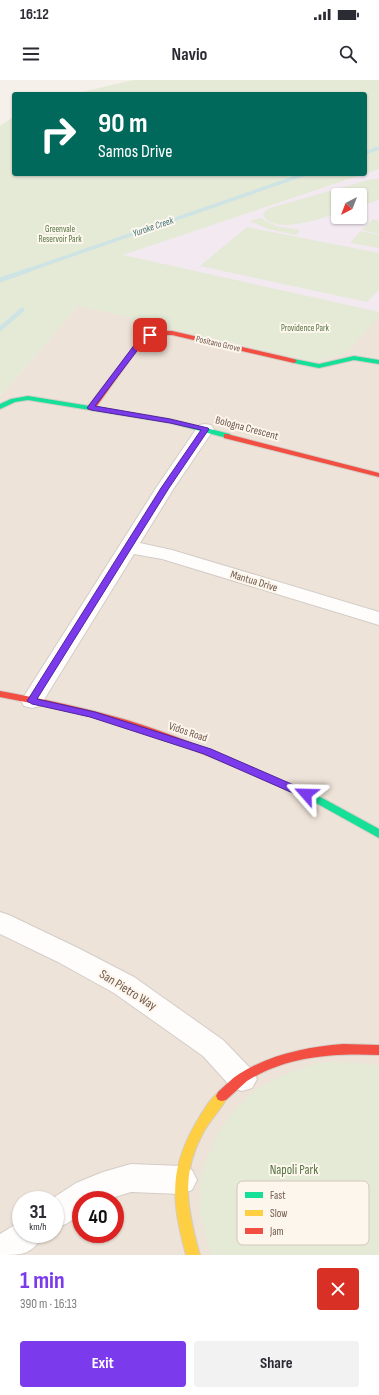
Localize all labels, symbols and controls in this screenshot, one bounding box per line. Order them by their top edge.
text: 16:12 [20,5,49,24]
icon: menu [20,43,42,65]
icon: search [337,43,359,65]
text: Navio [172,44,207,65]
text: 90 m [98,107,148,140]
icon: right [32,108,84,160]
text: Samos Drive [98,141,172,162]
north arrow [331,188,367,224]
map controls [331,188,367,224]
water label: Yuroke Creek [131,214,175,240]
park label: Greenvale Reservoir Park [38,224,82,245]
pin [133,318,167,352]
park label: Providence Park [281,323,330,334]
icon: arrive [139,324,161,346]
street label: Positano Grove [195,334,242,355]
street label: Bologna Crescent [214,413,281,443]
street label: Mantua Drive [229,568,279,594]
street label: Vidos Road [167,719,209,745]
position arrow [285,773,327,815]
street label: San Pietro Way [96,966,160,1014]
park label: Napoli Park [270,1162,318,1178]
legend [237,1181,369,1245]
text: Fast [270,1189,286,1202]
speed limit sign: 40 [72,1191,124,1243]
text: 31 [30,1200,46,1224]
text: Slow [270,1207,287,1220]
text: km/h [29,1221,47,1233]
text: Jam [269,1225,284,1238]
text: 1 min [20,1266,65,1295]
button: close [317,1268,359,1310]
text: 390 m · 16:13 [20,1296,77,1312]
button: Exit [20,1341,186,1387]
button: Share [194,1341,359,1387]

